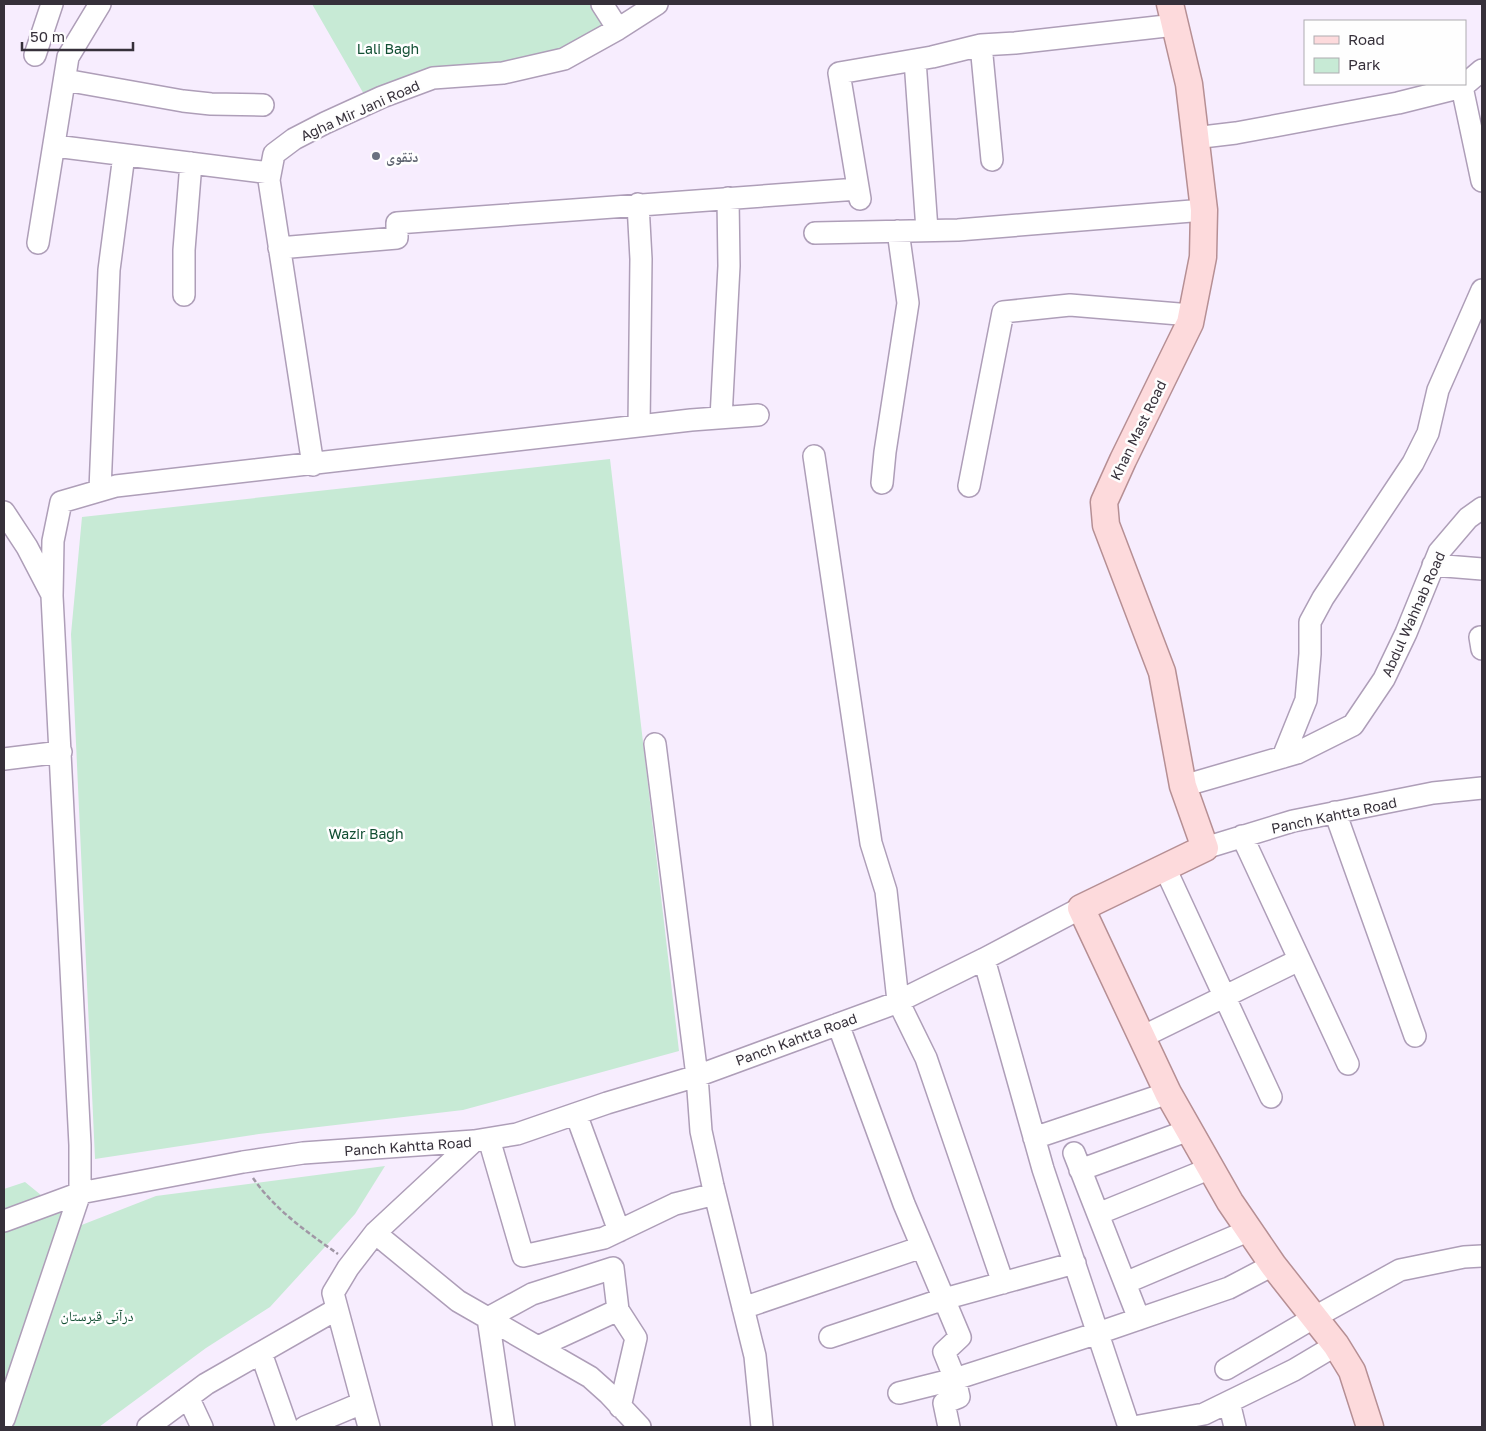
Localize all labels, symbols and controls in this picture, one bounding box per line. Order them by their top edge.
scale bar [22,20,134,52]
legend [1304,20,1466,85]
text: 50 m [30,27,65,45]
text: Road [1348,30,1385,48]
park label: Lali Bagh [357,40,419,57]
text: Park [1348,55,1381,73]
street label: Agha Mir Jani Road [298,76,422,144]
place label: دتقوى [386,148,418,166]
marker: دتقوى [370,150,382,162]
street label: Khan Mast Road [1106,377,1170,483]
street label: Abdul Wahhab Road [1378,549,1448,679]
street label: Panch Kahtta Road [1270,793,1398,837]
park label: Wazir Bagh [328,825,404,842]
street label: Panch Kahtta Road [733,1009,859,1069]
street label: Panch Kahtta Road [344,1133,472,1159]
park label: درآنی قبرستان [60,1307,134,1325]

